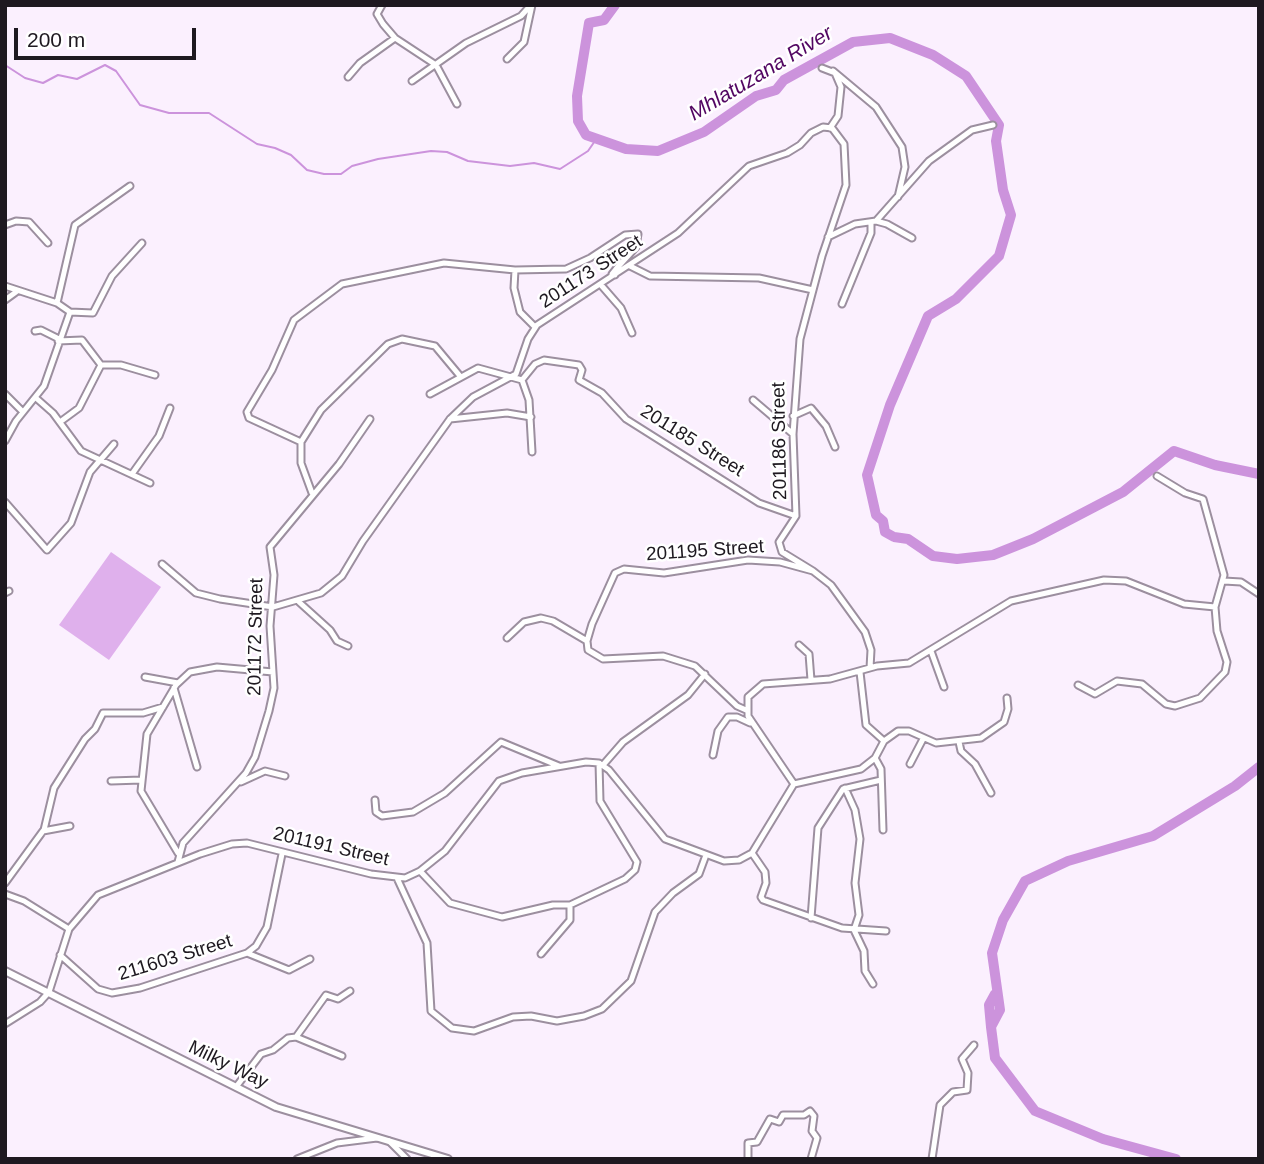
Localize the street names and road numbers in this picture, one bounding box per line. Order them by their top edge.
street label: 201173 Street [535,230,647,314]
street label: 201186 Street [768,382,792,500]
street label: 201185 Street [636,400,748,482]
street label: 201195 Street [645,536,765,566]
street label: 201172 Street [244,578,268,696]
street label: 201191 Street [271,823,391,871]
street label: 211603 Street [115,930,235,986]
street label: Milky Way [184,1036,272,1094]

